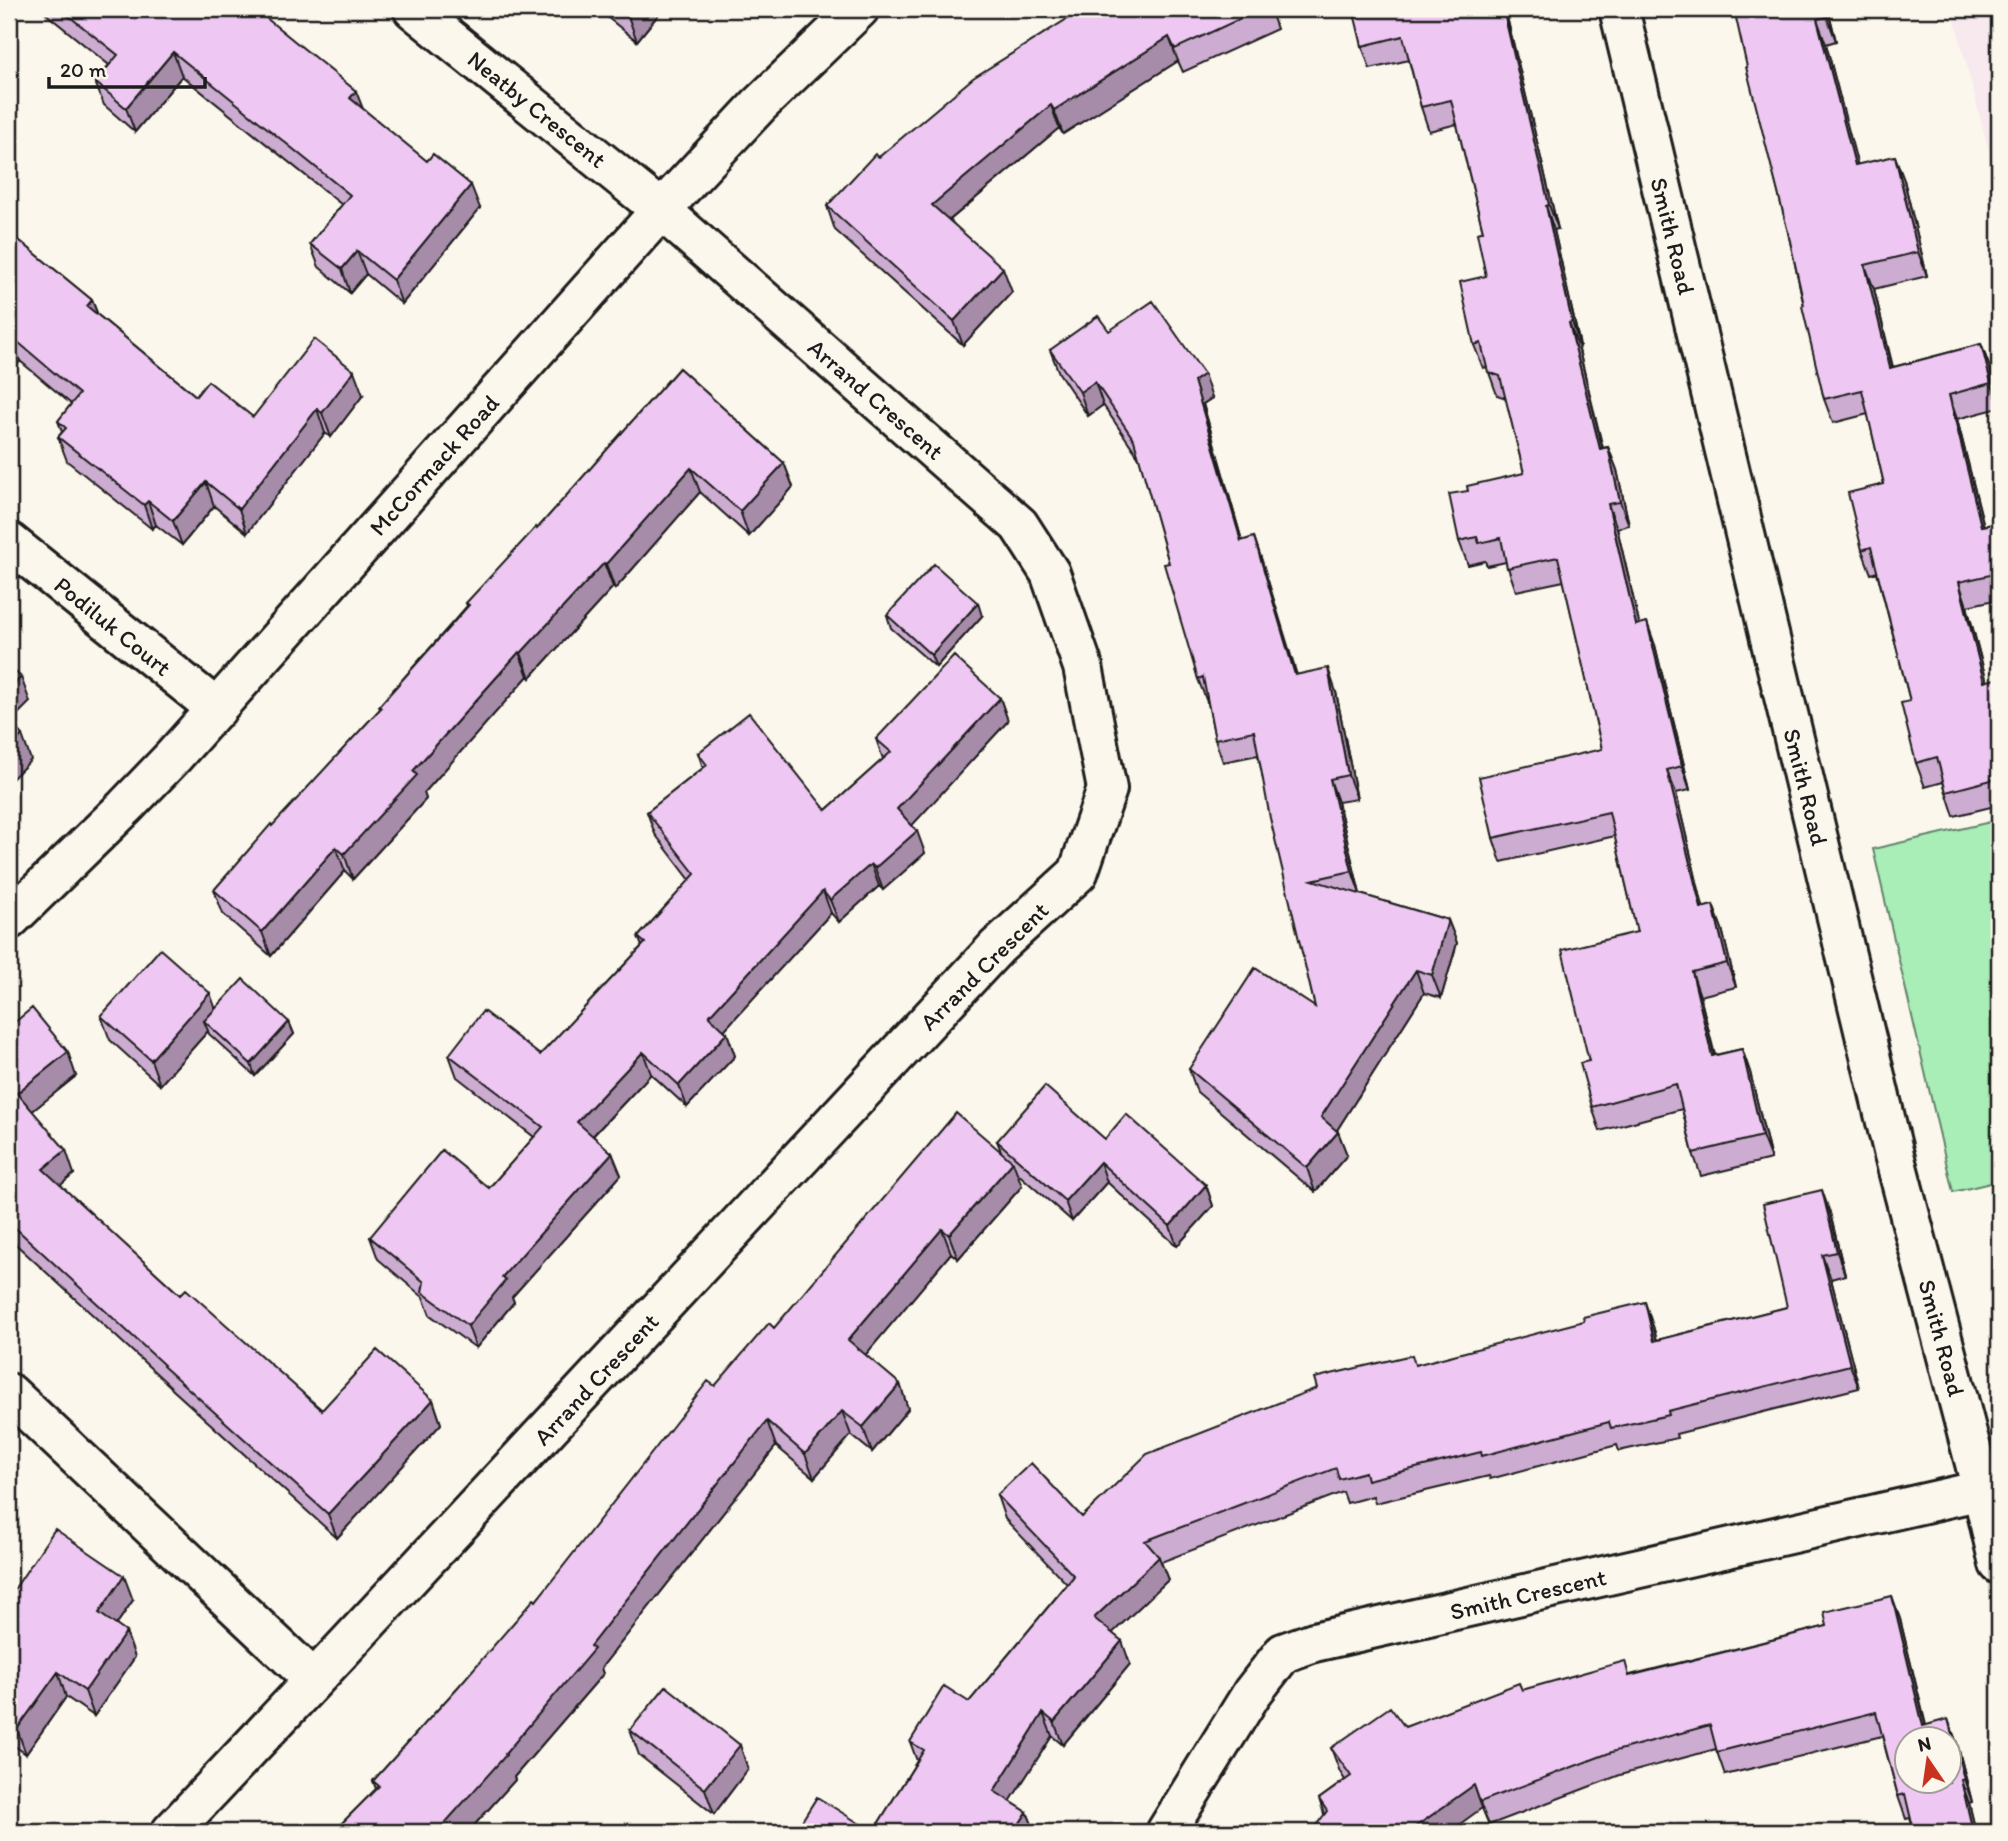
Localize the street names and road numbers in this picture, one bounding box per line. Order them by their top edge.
street label: Neatby Crescent [462,44,612,174]
street label: Smith Road [1644,174,1702,298]
street label: Arrand Crescent [802,332,950,466]
street label: McCormack Road [363,388,505,542]
street label: Podiluk Court [49,570,177,682]
street label: Smith Road [1777,725,1835,849]
street label: Arrand Crescent [914,896,1054,1036]
street label: Smith Road [1912,1276,1972,1400]
street label: Arrand Crescent [527,1307,665,1451]
street label: Smith Crescent [1447,1562,1609,1626]

